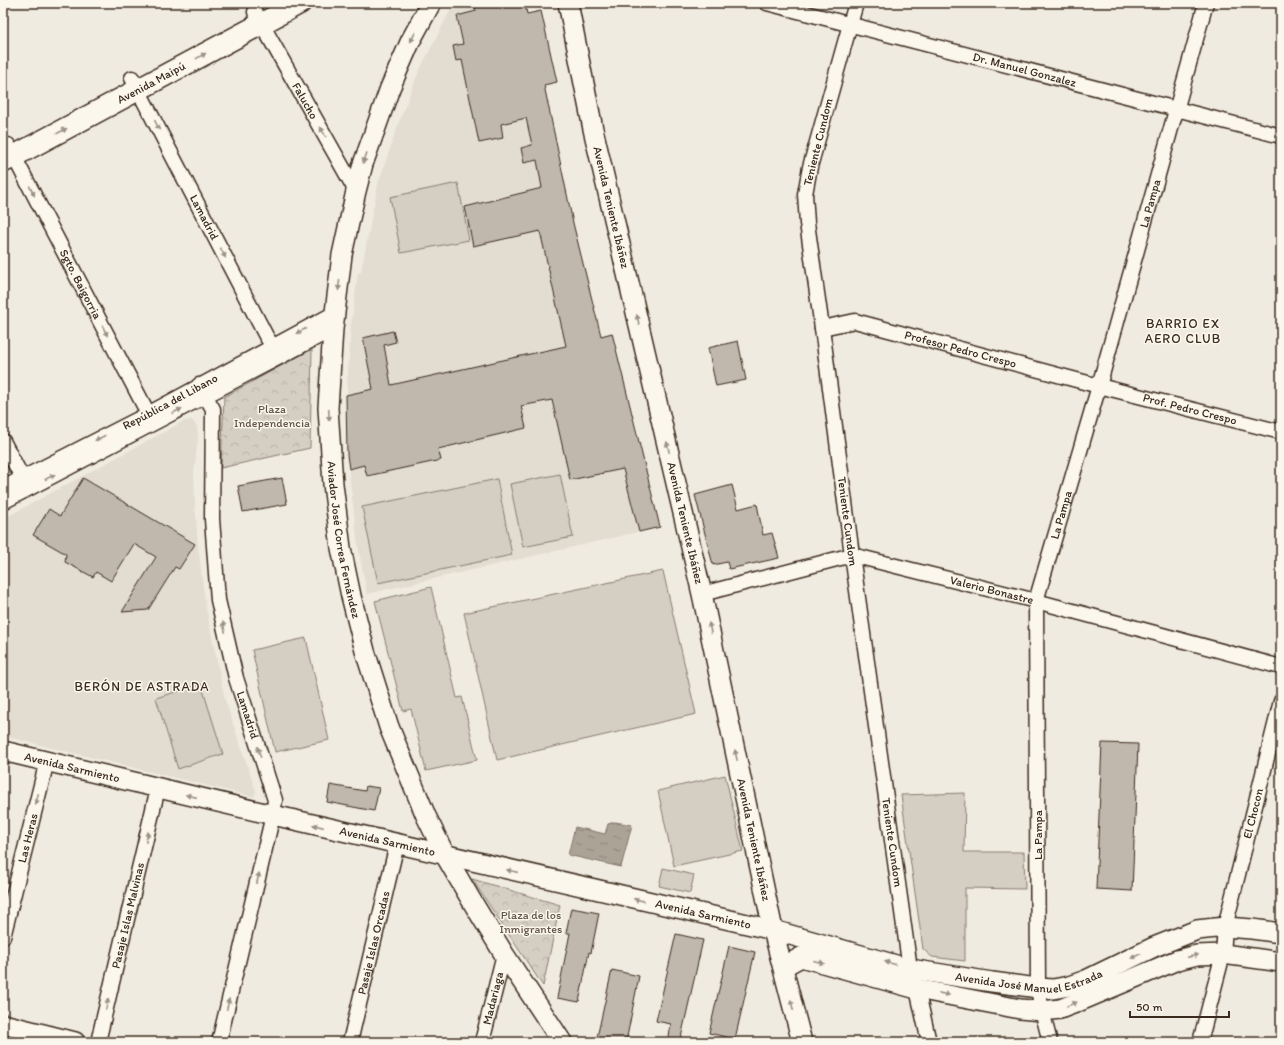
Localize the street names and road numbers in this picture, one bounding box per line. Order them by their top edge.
street label: Dr. Manuel Gonzalez [971,50,1078,90]
street label: Avenida Maipú [115,59,188,107]
street label: Falucho [289,80,321,122]
street label: Teniente Cundom [800,97,836,187]
street label: Avenida Teniente Ibáñez [590,145,633,270]
street label: La Pampa [1137,177,1164,229]
street label: Lamadrid [187,192,222,243]
street label: Sgto. Baigorria [57,247,105,322]
street label: Profesor Pedro Crespo [903,328,1018,371]
street label: República del Libano [120,371,220,433]
street label: Prof. Pedro Crespo [1141,390,1238,428]
street label: Aviador José Correa Fernández [324,460,364,620]
street label: Avenida Teniente Ibáñez [664,460,707,586]
street label: Teniente Cundom [835,476,860,567]
street label: La Pampa [1047,488,1075,541]
street label: Valerio Bonastre [948,573,1035,607]
street label: Lamadrid [234,690,262,741]
street label: Avenida Sarmiento [23,749,121,785]
street label: Avenida Teniente Ibáñez [734,777,774,903]
street label: El Chocon [1240,787,1266,840]
street label: Teniente Cundom [879,797,905,888]
street label: La Pampa [1031,809,1045,860]
street label: Las Heras [15,812,41,864]
street label: Avenida Sarmiento [338,824,437,859]
street label: Pasaje Islas Malvinas [109,861,147,970]
street label: Pasaje Islas Orcadas [354,890,393,996]
street label: Avenida Sarmiento [654,896,752,932]
street label: Avenida José Manuel Estrada [954,966,1105,996]
street label: Madariaga [480,970,506,1026]

